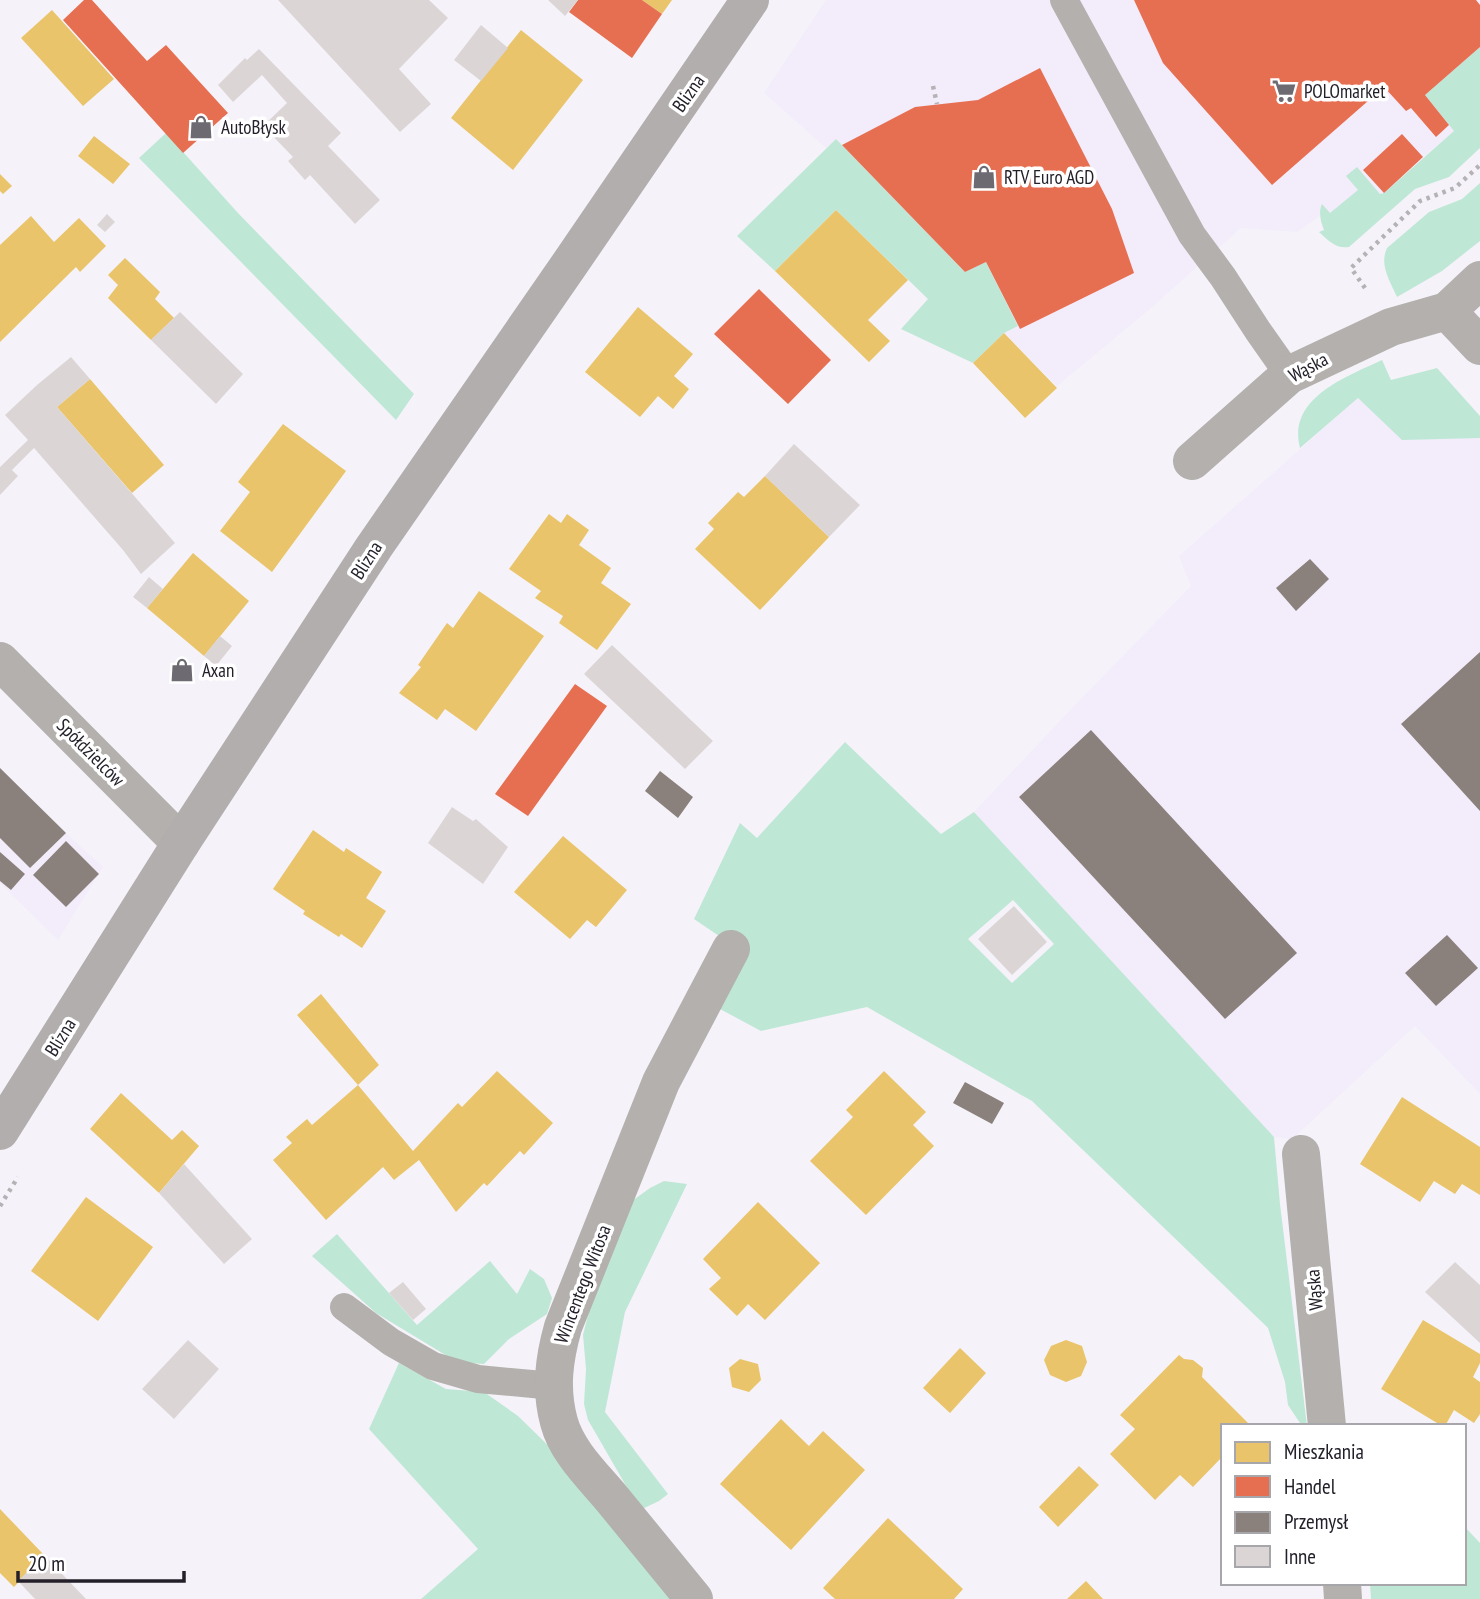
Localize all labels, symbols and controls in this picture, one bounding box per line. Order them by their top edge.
street label: Blizna [667,70,709,116]
supermarket icon: POLOmarket [1270,77,1298,105]
place label: POLOmarket [1304,79,1386,103]
shop icon: AutoBłysk [187,113,215,141]
place label: AutoBłysk [221,115,286,139]
shop icon: RTV Euro AGD [970,163,998,191]
place label: RTV Euro AGD [1004,165,1094,189]
street label: Wąska [1284,347,1332,387]
street label: Blizna [345,537,387,583]
shop icon: Axan [168,656,196,684]
place label: Axan [202,658,234,682]
street label: Spółdzielców [52,713,131,792]
street label: Blizna [39,1014,81,1060]
street label: Wincentego Witosa [548,1221,616,1347]
street label: Wąska [1300,1268,1328,1312]
legend [1221,1424,1466,1585]
text: Mieszkania [1284,1438,1364,1465]
text: Handel [1284,1473,1336,1500]
text: Przemysł [1284,1508,1348,1535]
scale bar [18,1540,184,1584]
text: Inne [1284,1543,1316,1570]
text: 20 m [28,1550,65,1577]

